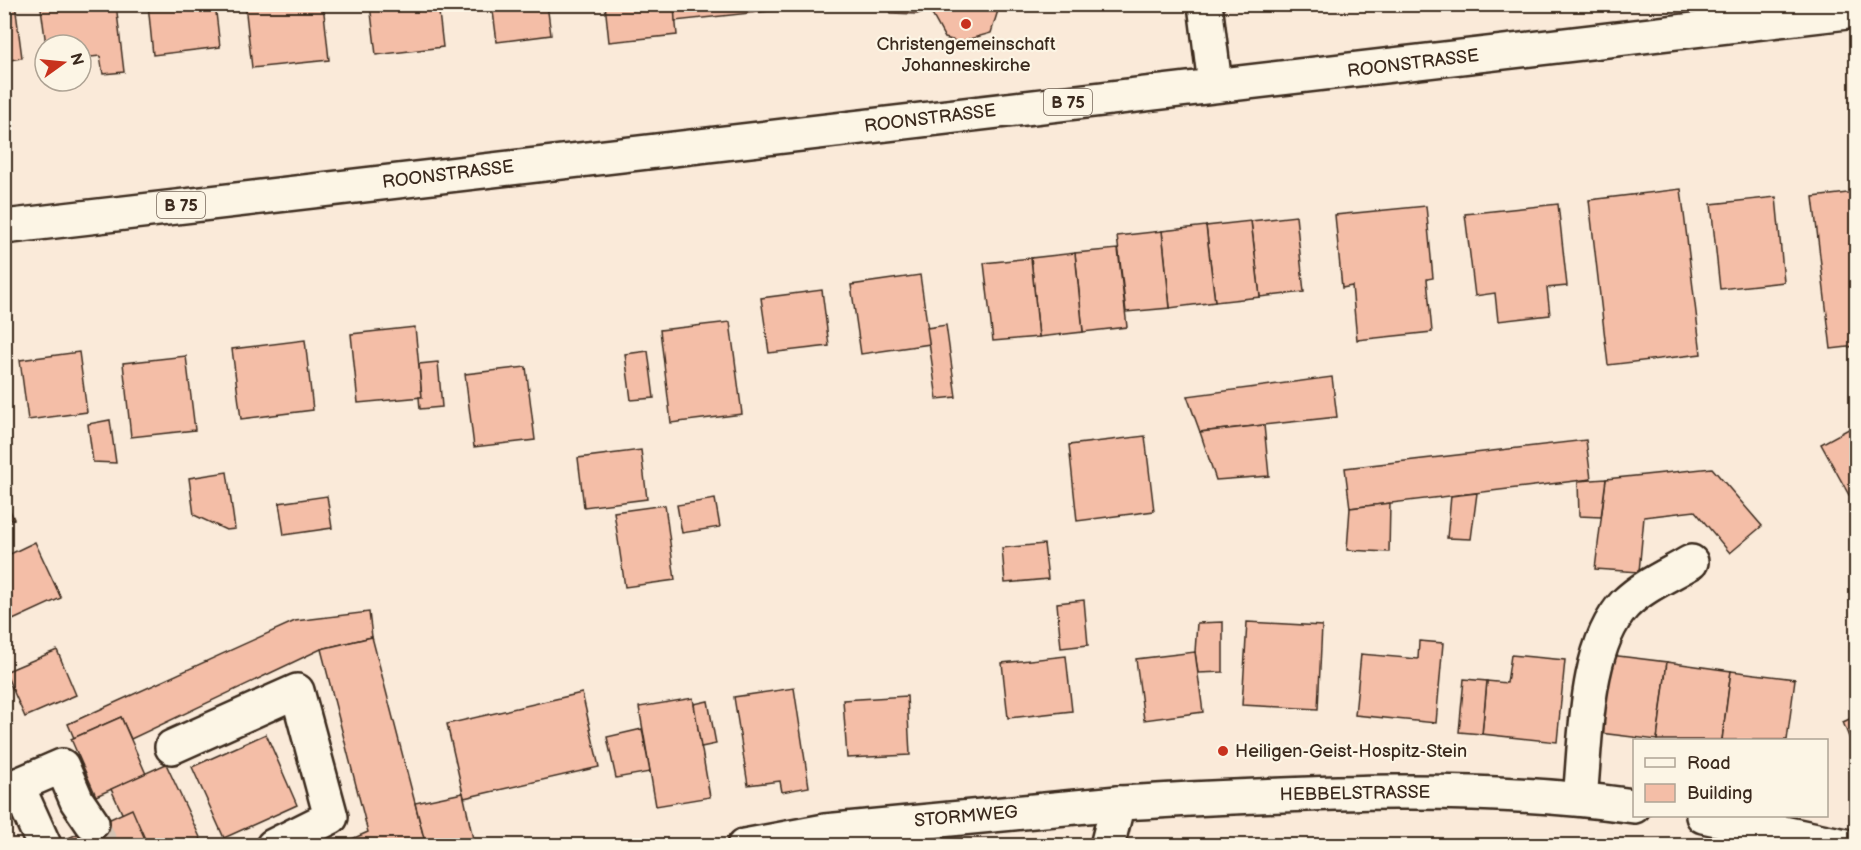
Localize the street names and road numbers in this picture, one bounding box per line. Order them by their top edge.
street label: ROONSTRASSE [1346,45,1480,82]
road number: B 75 [1044,89,1092,115]
street label: ROONSTRASSE [863,100,997,137]
street label: ROONSTRASSE [381,156,515,193]
road number: B 75 [157,192,205,218]
street label: HEBBELSTRASSE [1279,782,1431,805]
street label: STORMWEG [913,802,1019,831]

